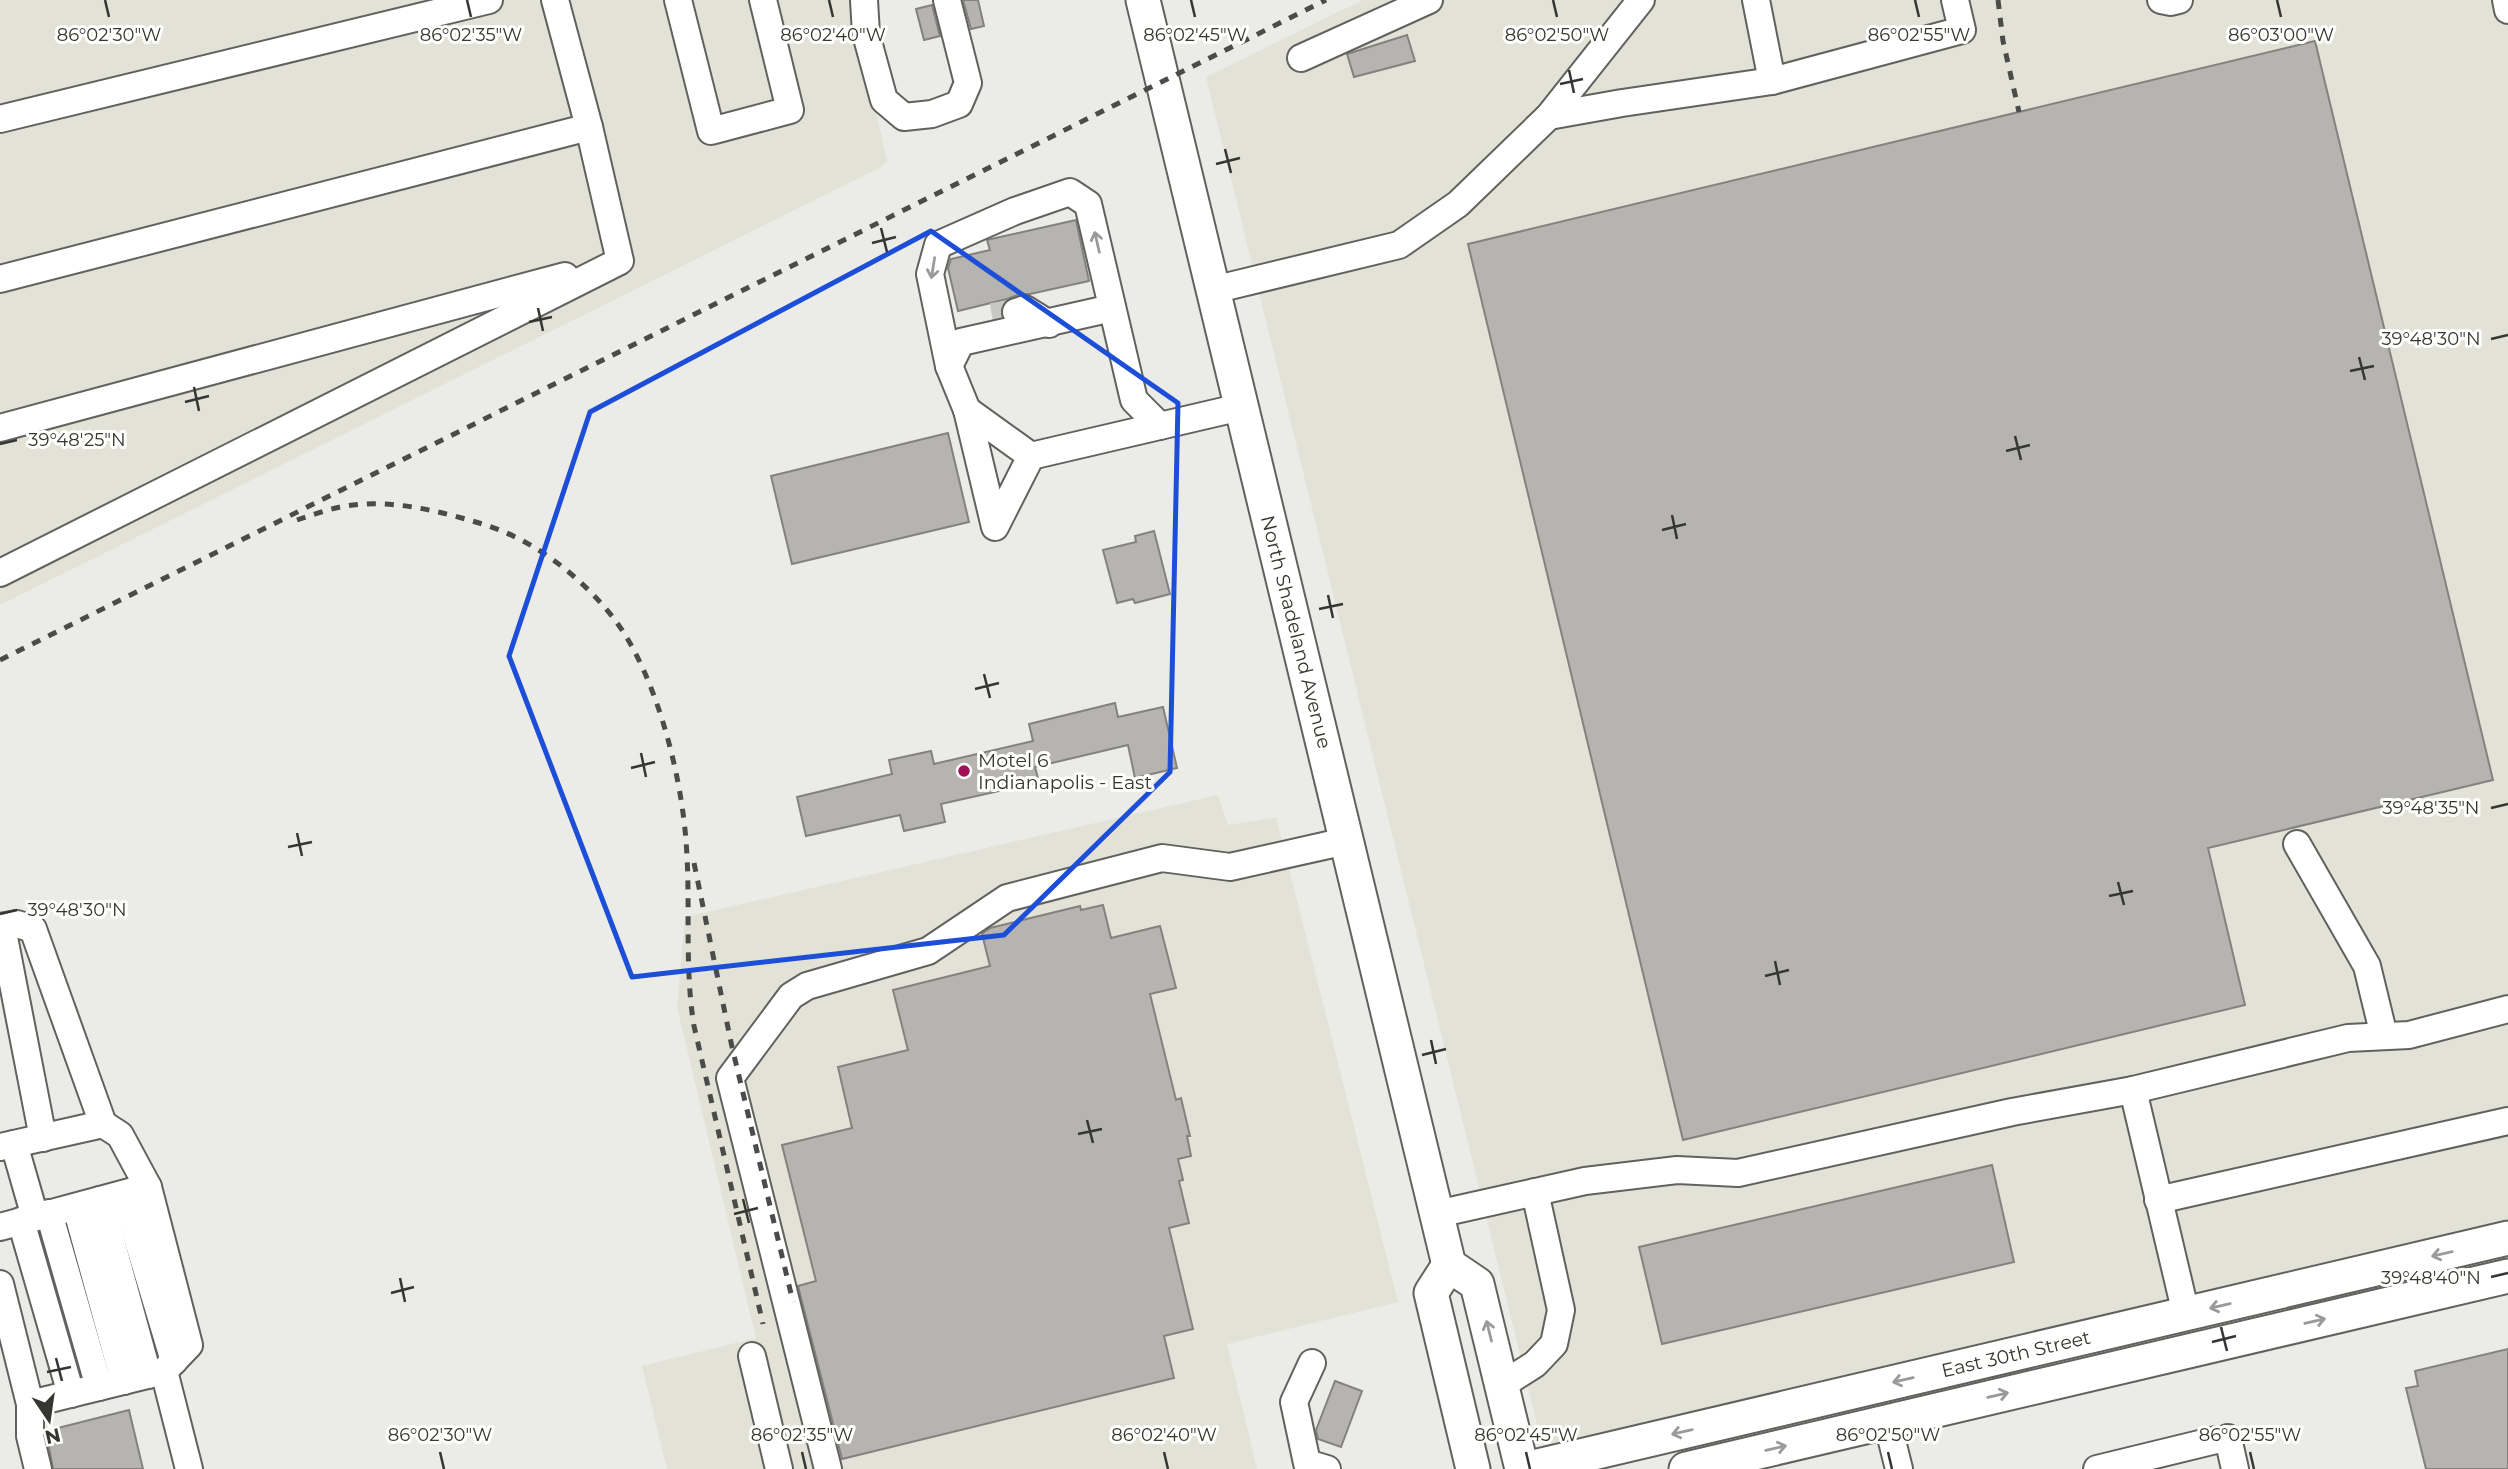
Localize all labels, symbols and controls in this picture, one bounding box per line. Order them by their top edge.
text: 86°02'30"W [57,24,161,46]
text: 86°02'35"W [420,24,522,46]
text: 86°02'40"W [780,24,886,46]
text: 86°02'45"W [1143,24,1247,46]
text: 86°02'50"W [1505,24,1609,46]
text: 86°02'55"W [1868,24,1970,46]
text: 86°03'00"W [2228,24,2334,46]
one-way arrow [1090,231,1103,254]
one-way arrow [926,257,939,279]
text: 39°48'30"N [2381,328,2481,350]
text: 39°48'25"N [28,429,126,451]
street label: North Shadeland Avenue [1256,513,1336,751]
place label: Motel 6 Indianapolis - East [978,749,1152,794]
marker: Motel 6 Indianapolis - East [956,763,972,779]
text: 39°48'35"N [2382,797,2480,819]
text: 39°48'30"N [27,899,127,921]
one-way arrow [2431,1248,2453,1261]
text: 39°48'40"N [2381,1267,2481,1289]
one-way arrow [2209,1300,2232,1313]
one-way arrow [2303,1314,2326,1327]
one-way arrow [1481,1320,1495,1343]
street label: East 30th Street [1939,1326,2093,1382]
one-way arrow [1892,1374,1915,1388]
north arrow [14,1385,84,1455]
one-way arrow [1986,1388,2009,1401]
text: N [43,1423,63,1449]
text: 86°02'30"W [388,1424,492,1446]
text: 86°02'35"W [751,1424,853,1446]
text: 86°02'40"W [1111,1424,1217,1446]
text: 86°02'45"W [1474,1424,1578,1446]
text: 86°02'50"W [1836,1424,1940,1446]
text: 86°02'55"W [2199,1424,2301,1446]
one-way arrow [1671,1426,1694,1440]
one-way arrow [1764,1440,1787,1454]

